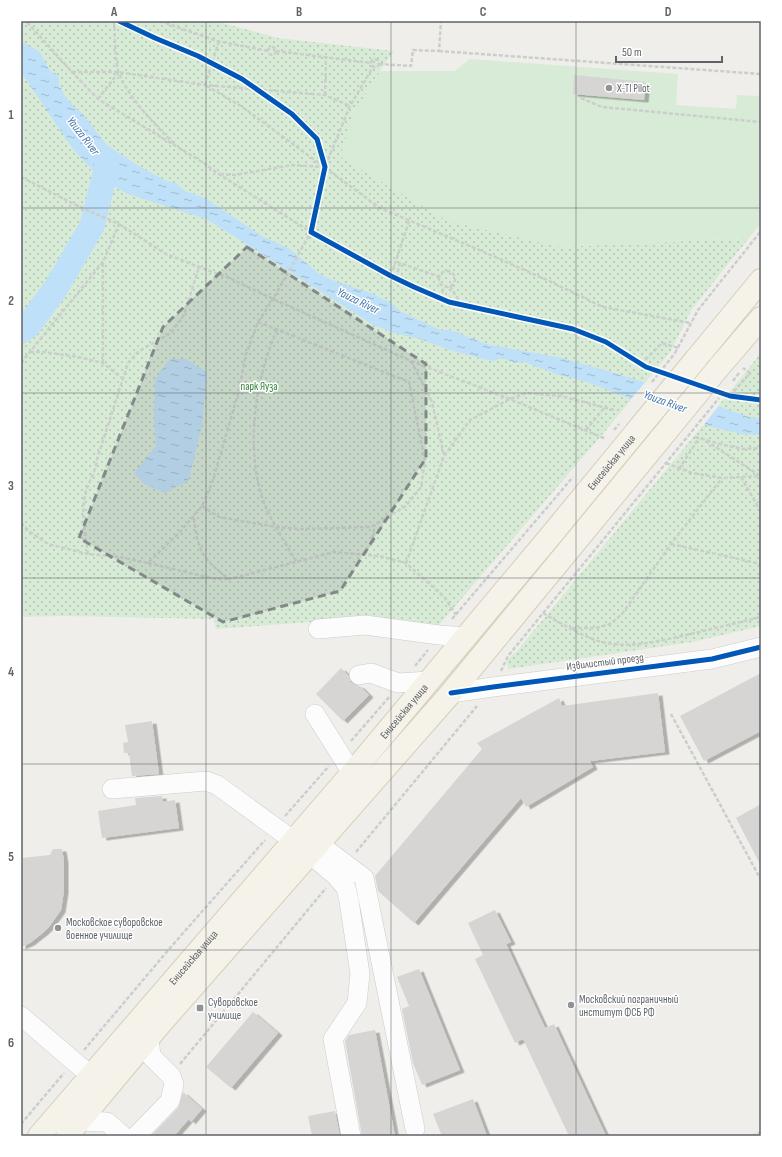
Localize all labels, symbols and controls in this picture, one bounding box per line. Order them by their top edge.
text: A [110,4,118,20]
text: B [296,4,302,20]
text: C [480,4,487,20]
text: D [665,4,672,20]
scale bar [616,38,722,64]
text: 50 m [622,45,642,60]
place label: X-TI Pilot [616,82,651,95]
marker: X-TI Pilot [604,83,614,93]
text: 1 [8,107,14,123]
water label: Yauza River [63,114,103,159]
water label: Yauza River [335,284,382,318]
text: 2 [8,293,14,309]
park label: парк Яуза [241,380,277,393]
water label: Yauza River [641,387,689,417]
street label: Енисейская улица [585,432,638,492]
text: 3 [8,478,14,494]
street label: Извилистый проезд [566,651,644,673]
text: 4 [8,664,14,680]
street label: Енисейская улица [377,681,430,741]
text: 5 [8,849,14,865]
place label: Московское суворовское военное училище [66,916,163,942]
marker: Московское суворовское военное училище [53,923,63,933]
street label: Енисейская улица [166,927,220,987]
place label: Московский пограничный институт ФСБ РФ [579,993,679,1019]
place label: Суворовское училище [208,996,258,1022]
marker: Московский пограничный институт ФСБ РФ [566,1000,576,1010]
marker: Суворовское училище [195,1003,205,1013]
text: 6 [8,1035,14,1051]

